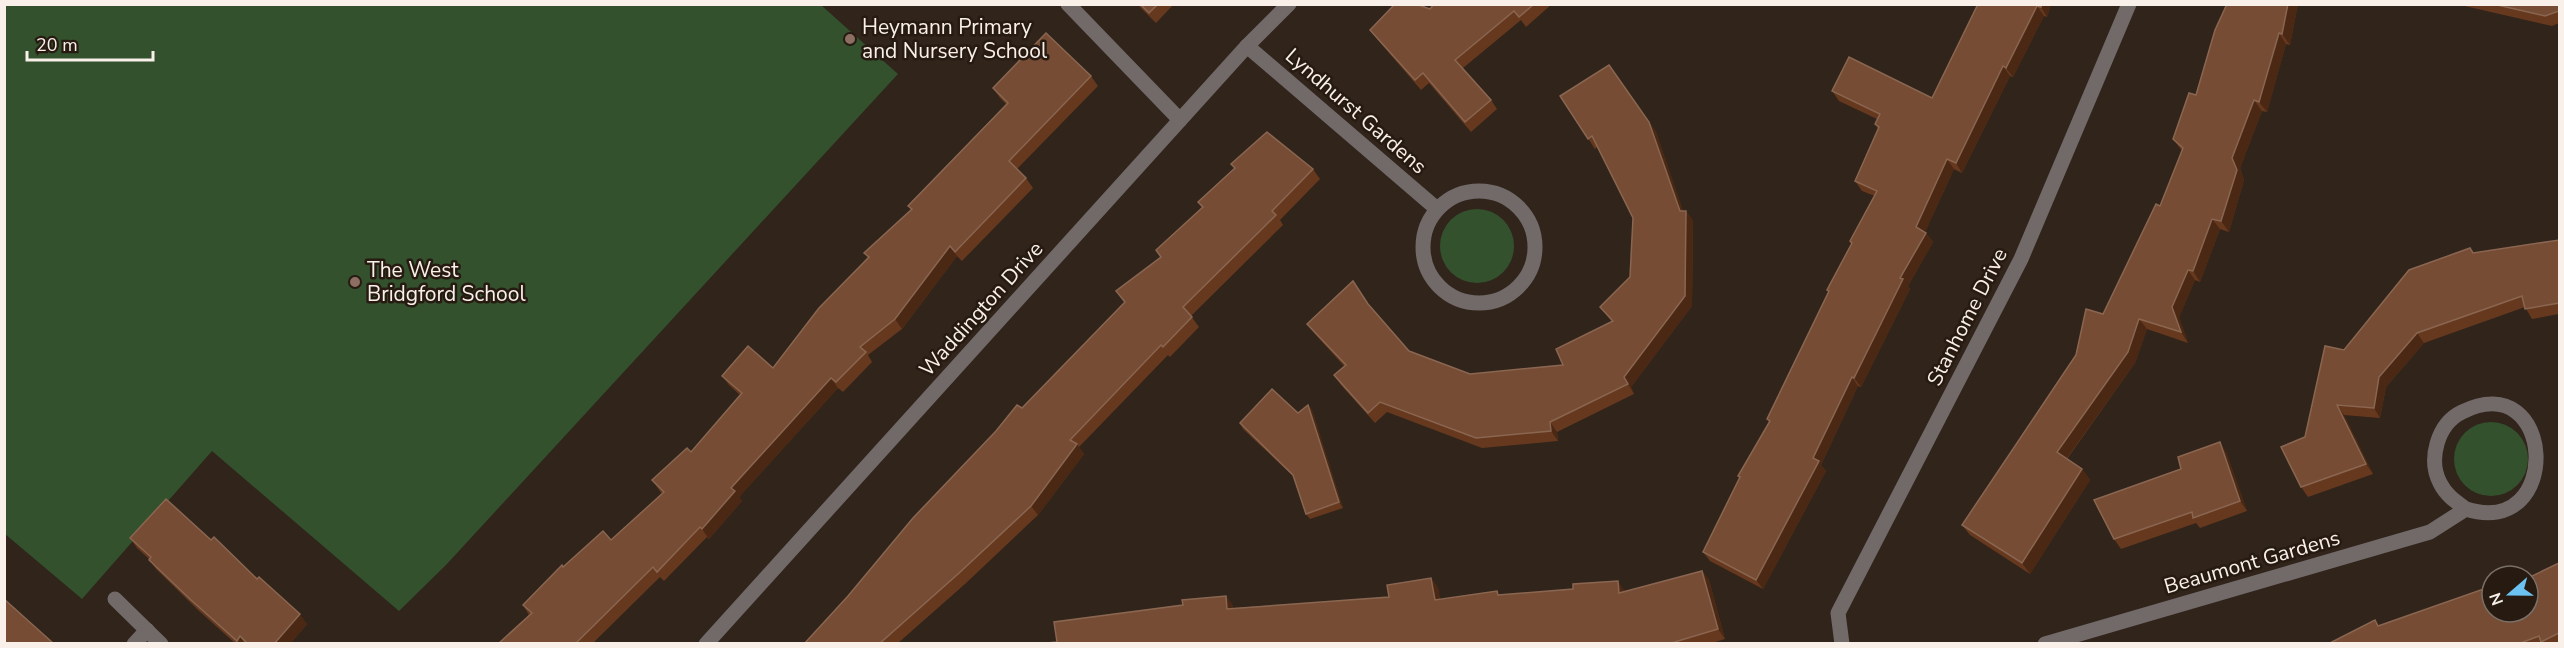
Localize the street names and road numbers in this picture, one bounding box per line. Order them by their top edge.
street label: Lyndhurst Gardens [1279,42,1433,180]
street label: Waddington Drive [913,235,1049,383]
street label: Stanhome Drive [1920,243,2014,391]
street label: Beaumont Gardens [2161,523,2343,601]

